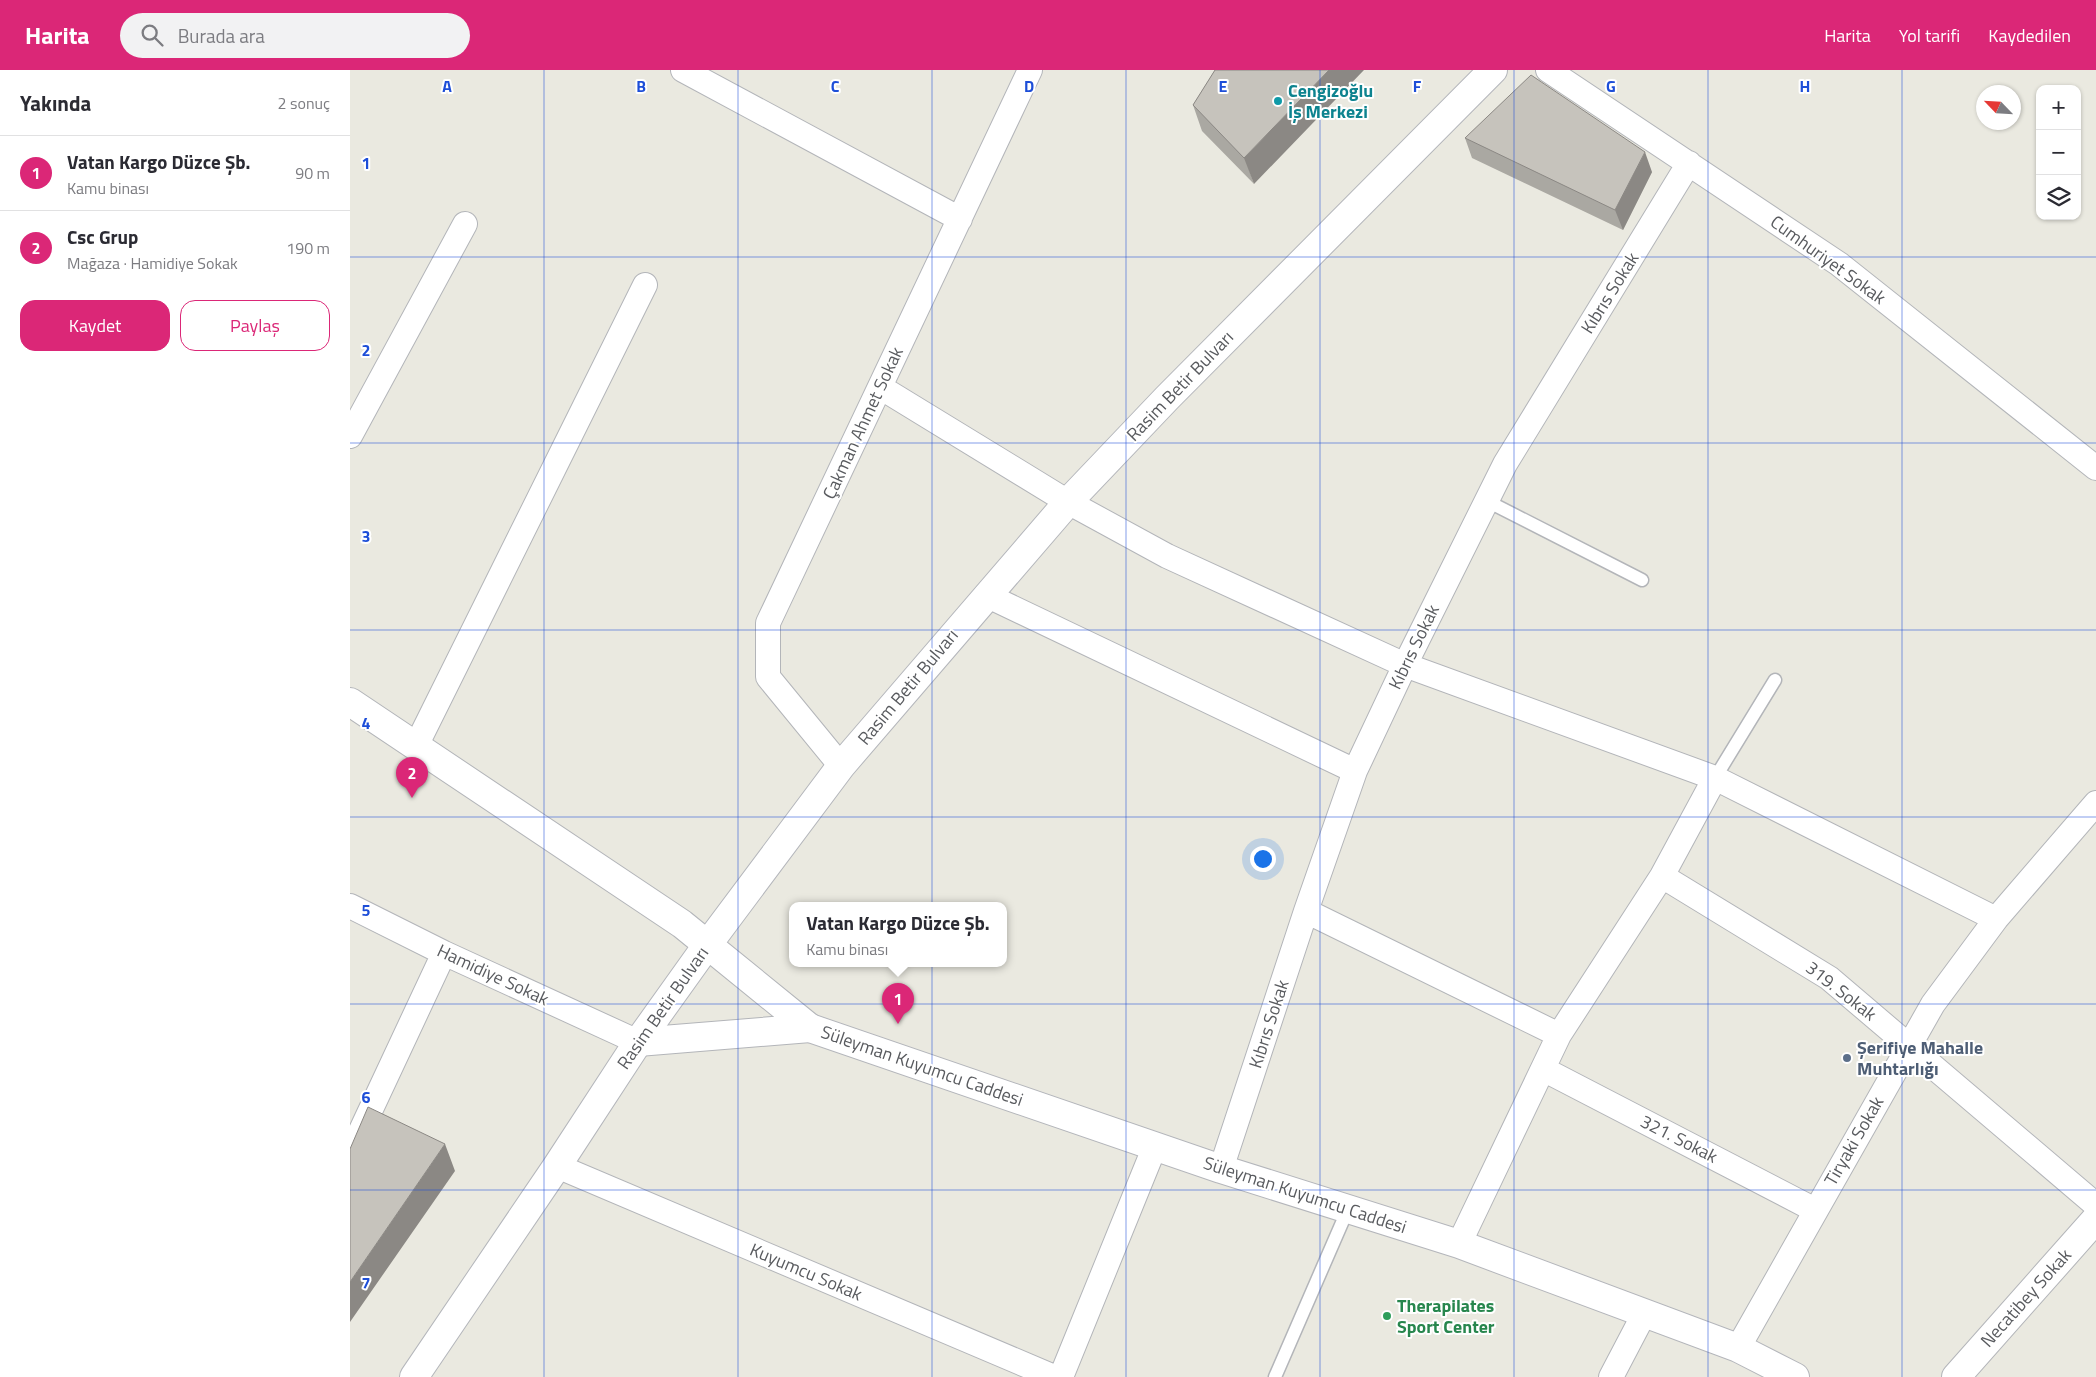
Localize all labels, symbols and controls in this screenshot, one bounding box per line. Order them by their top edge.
search box [120,13,470,58]
text: Harita [25,17,90,53]
icon: search [138,21,166,49]
text: Burada ara [178,21,265,50]
text: Harita [1824,22,1871,49]
text: Yol tarifi [1899,22,1960,49]
text: Kaydedilen [1988,22,2071,49]
text: A [442,74,452,98]
text: B [636,74,646,98]
text: C [831,74,840,98]
text: D [1024,74,1034,98]
text: E [1219,74,1228,98]
text: F [1413,74,1422,98]
text: G [1606,74,1616,98]
text: H [1800,74,1810,98]
place label: Cengizoğlu İş Merkezi [1288,77,1373,125]
north arrow [1976,85,2021,130]
map controls [2036,85,2081,220]
button: + [2036,85,2081,130]
text: Yakında [20,87,91,119]
text: 2 sonuç [278,91,330,115]
marker: Cengizoğlu İş Merkezi [1272,95,1284,107]
button: − [2036,130,2081,175]
text: Vatan Kargo Düzce Şb. [67,147,250,176]
text: 1 [362,151,370,175]
text: 1 [32,161,40,185]
text: 90 m [295,161,330,185]
button: layers [2036,175,2081,220]
text: Kamu binası [67,176,149,200]
street label: Cumhuriyet Sokak [1765,208,1892,311]
text: Csc Grup [67,222,138,251]
text: 2 [32,236,40,260]
text: 190 m [286,236,330,260]
street label: Kıbrıs Sokak [1574,246,1645,339]
text: Mağaza · Hamidiye Sokak [67,251,238,275]
button: Kaydet [20,300,170,351]
button: Paylaş [180,300,330,351]
street label: Rasim Betir Bulvarı [1120,324,1240,447]
text: 2 [362,338,370,362]
street label: Çakman Ahmet Sokak [815,342,910,503]
text: 3 [362,524,370,548]
street label: Kıbrıs Sokak [1381,599,1446,694]
street label: Rasim Betir Bulvarı [851,623,964,751]
text: 4 [362,711,371,735]
pin: 2 [396,757,428,798]
your location [1250,846,1276,872]
text: 5 [362,898,371,922]
popup [789,902,1007,967]
text: Vatan Kargo Düzce Şb. [806,908,990,937]
street label: Hamidiye Sokak [433,937,554,1012]
text: Kamu binası [806,937,888,961]
street label: Rasim Betir Bulvarı [610,941,715,1075]
street label: 319. Sokak [1800,954,1883,1027]
street label: Kıbrıs Sokak [1242,976,1296,1072]
pin: 1 [882,983,914,1024]
street label: Süleyman Kuyumcu Caddesi [817,1018,1027,1113]
place label: Şerifiye Mahalle Muhtarlığı [1857,1034,1983,1082]
marker: Şerifiye Mahalle Muhtarlığı [1841,1052,1853,1064]
text: 6 [362,1085,371,1109]
street label: Tiryaki Sokak [1817,1091,1890,1190]
street label: 321. Sokak [1636,1108,1723,1170]
street label: Süleyman Kuyumcu Caddesi [1200,1149,1410,1240]
street label: Kuyumcu Sokak [746,1236,867,1307]
street label: Necatibey Sokak [1974,1242,2078,1353]
text: 7 [362,1271,370,1295]
place label: Therapilates Sport Center [1397,1292,1495,1340]
marker: Therapilates Sport Center [1381,1310,1393,1322]

